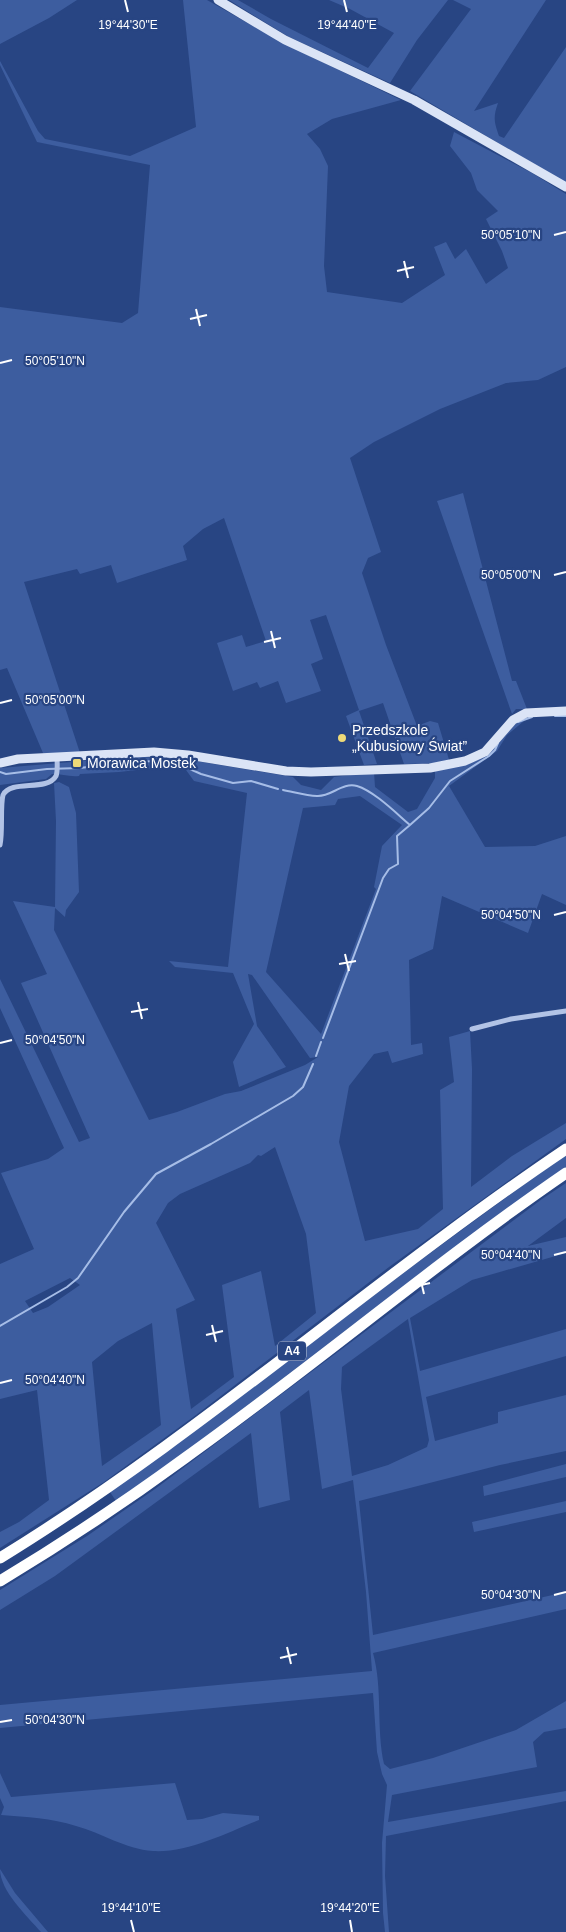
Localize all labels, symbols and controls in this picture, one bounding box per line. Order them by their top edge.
text: 19°44'30"E [98,18,158,32]
text: 19°44'40"E [317,18,377,32]
text: 50°05'10"N [481,228,541,242]
text: 50°05'10"N [25,354,85,368]
text: 50°05'00"N [481,568,541,582]
text: 50°05'00"N [25,693,85,707]
place label: Przedszkole „Kubusiowy Świat” [352,722,467,754]
marker: Przedszkole „Kubusiowy Świat” [336,732,348,744]
place label: Morawica Mostek [87,755,197,771]
marker: Morawica Mostek [71,757,83,769]
text: 50°04'50"N [481,908,541,922]
text: 50°04'50"N [25,1033,85,1047]
text: 50°04'40"N [481,1248,541,1262]
road number: A4 [278,1342,306,1360]
text: 50°04'40"N [25,1373,85,1387]
text: 50°04'30"N [481,1588,541,1602]
text: 50°04'30"N [25,1713,85,1727]
text: 19°44'10"E [101,1901,161,1915]
text: 19°44'20"E [320,1901,380,1915]

